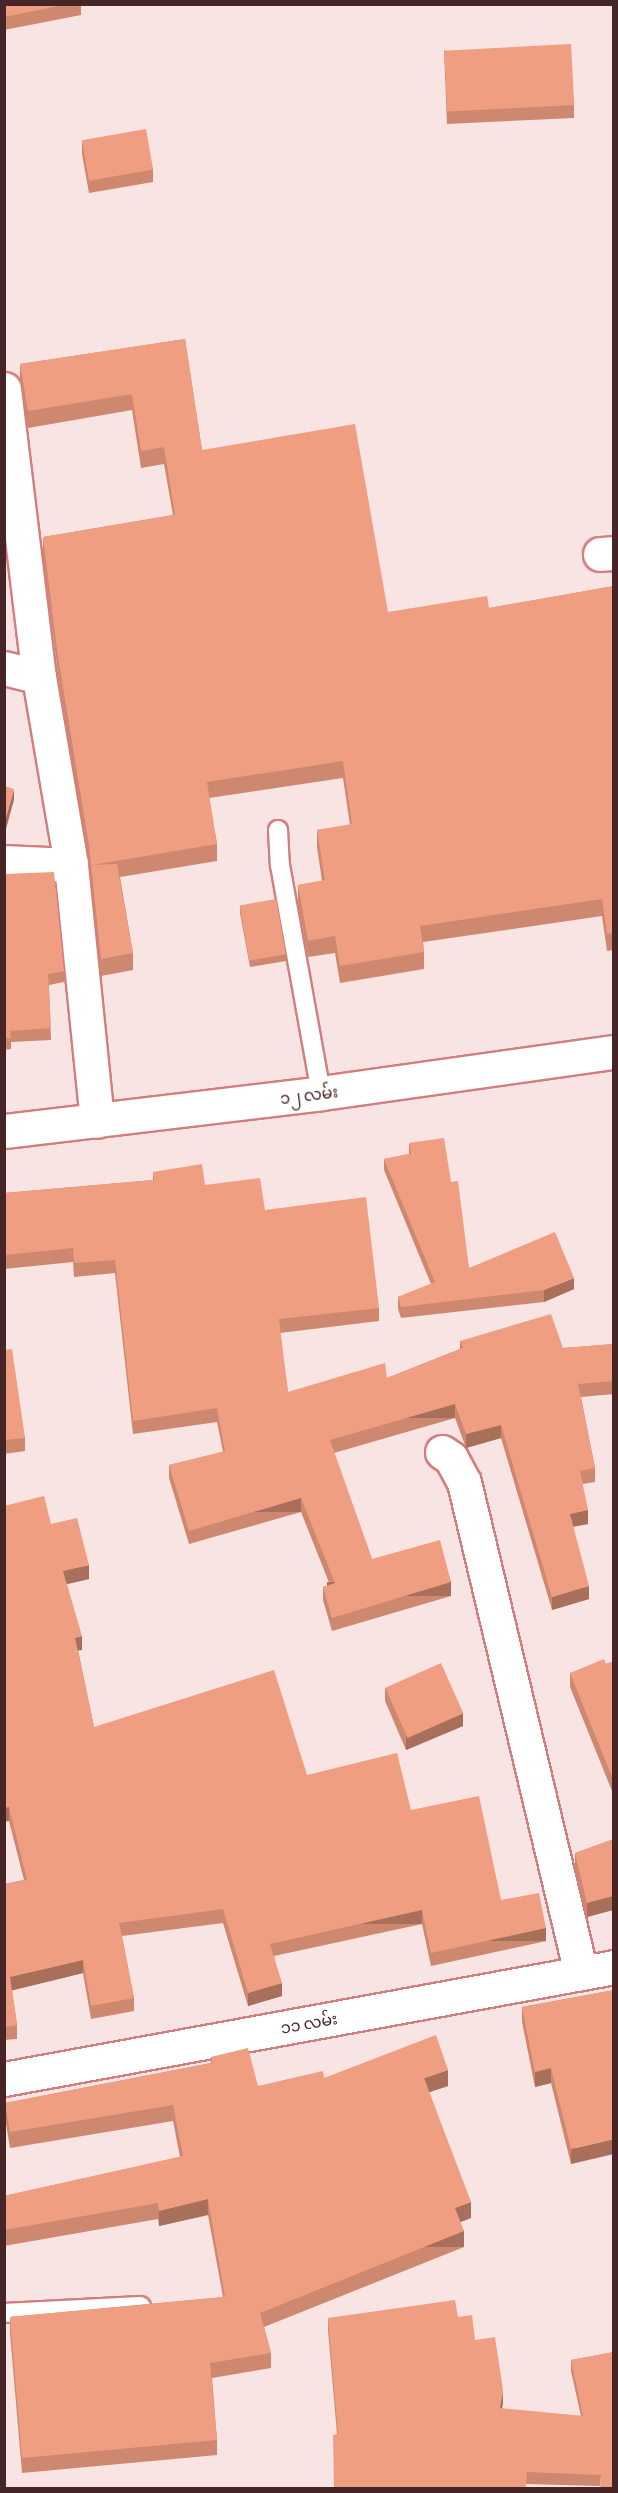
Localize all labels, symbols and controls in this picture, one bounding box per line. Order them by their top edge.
street label: ၁၂ လမ်း [279,1082,339,1108]
street label: ၁၁ လမ်း [279,2009,339,2037]

